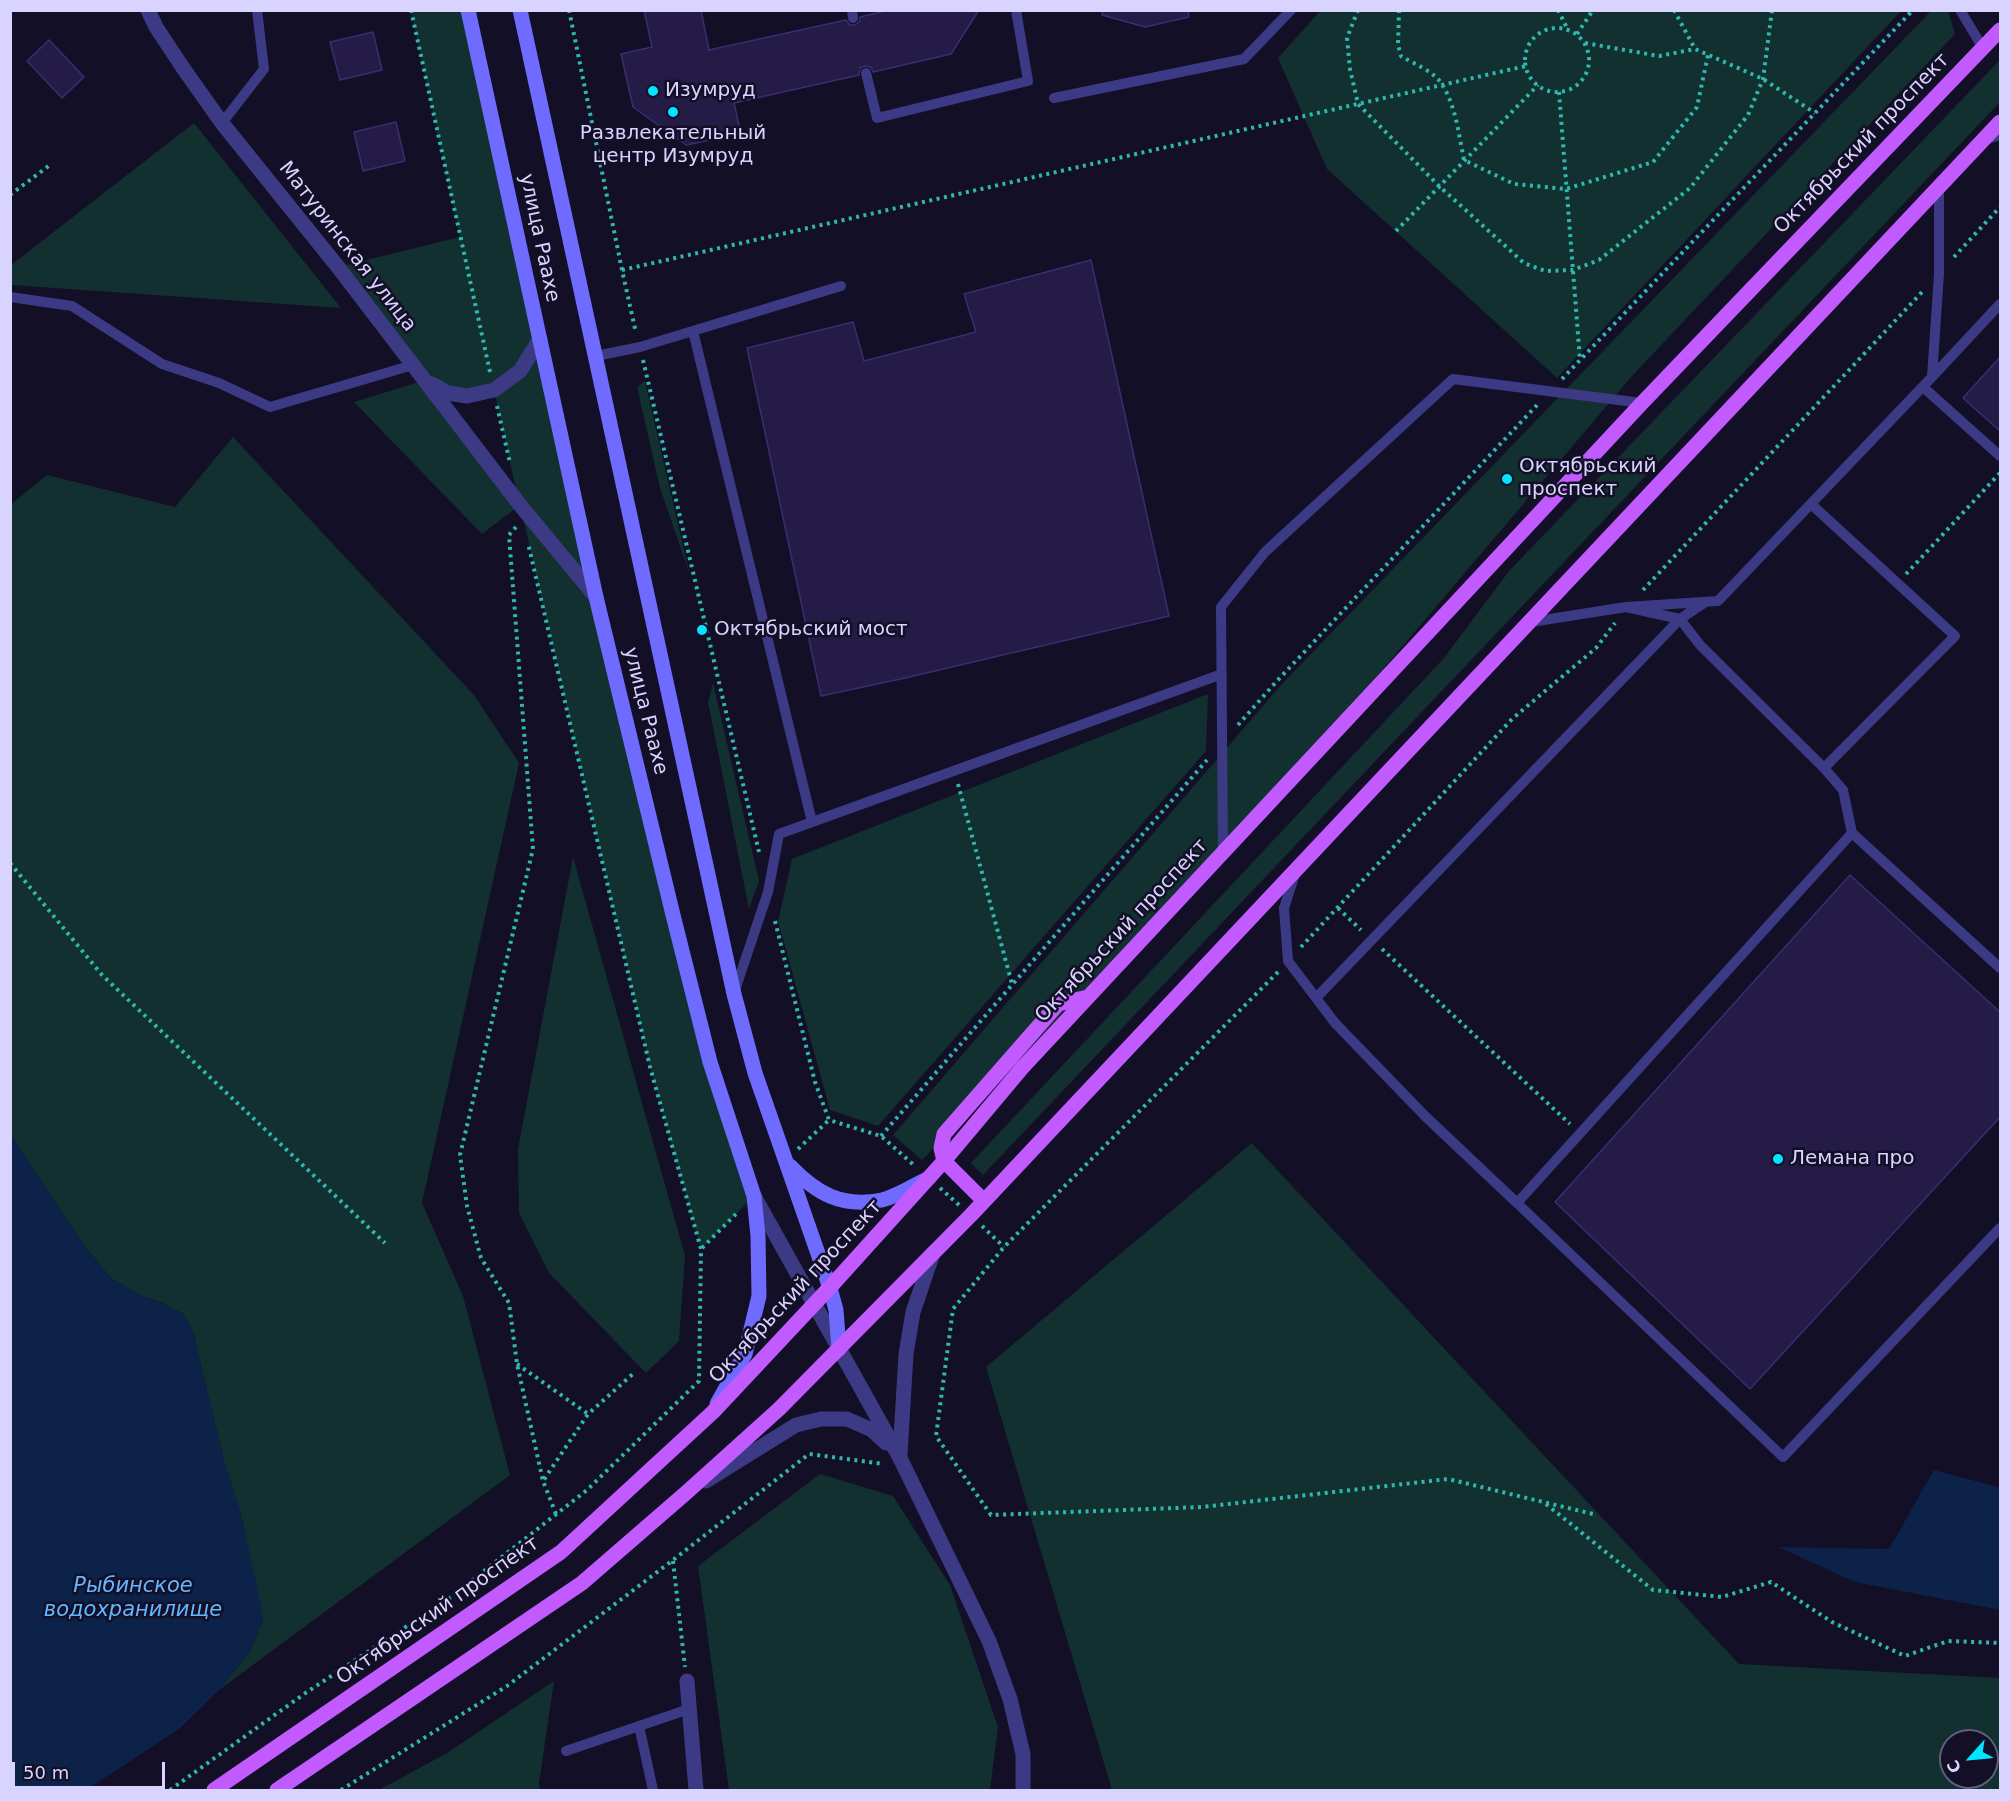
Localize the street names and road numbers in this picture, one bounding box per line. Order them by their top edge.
street label: Октябрьский проспект [1769,49,1955,239]
street label: Матуринская улица [273,157,421,337]
street label: улица Раахе [514,172,564,304]
street label: улица Раахе [618,645,672,777]
street label: Октябрьский проспект [1031,834,1213,1028]
street label: Октябрьский проспект [705,1195,887,1389]
street label: Октябрьский проспект [332,1532,544,1690]

